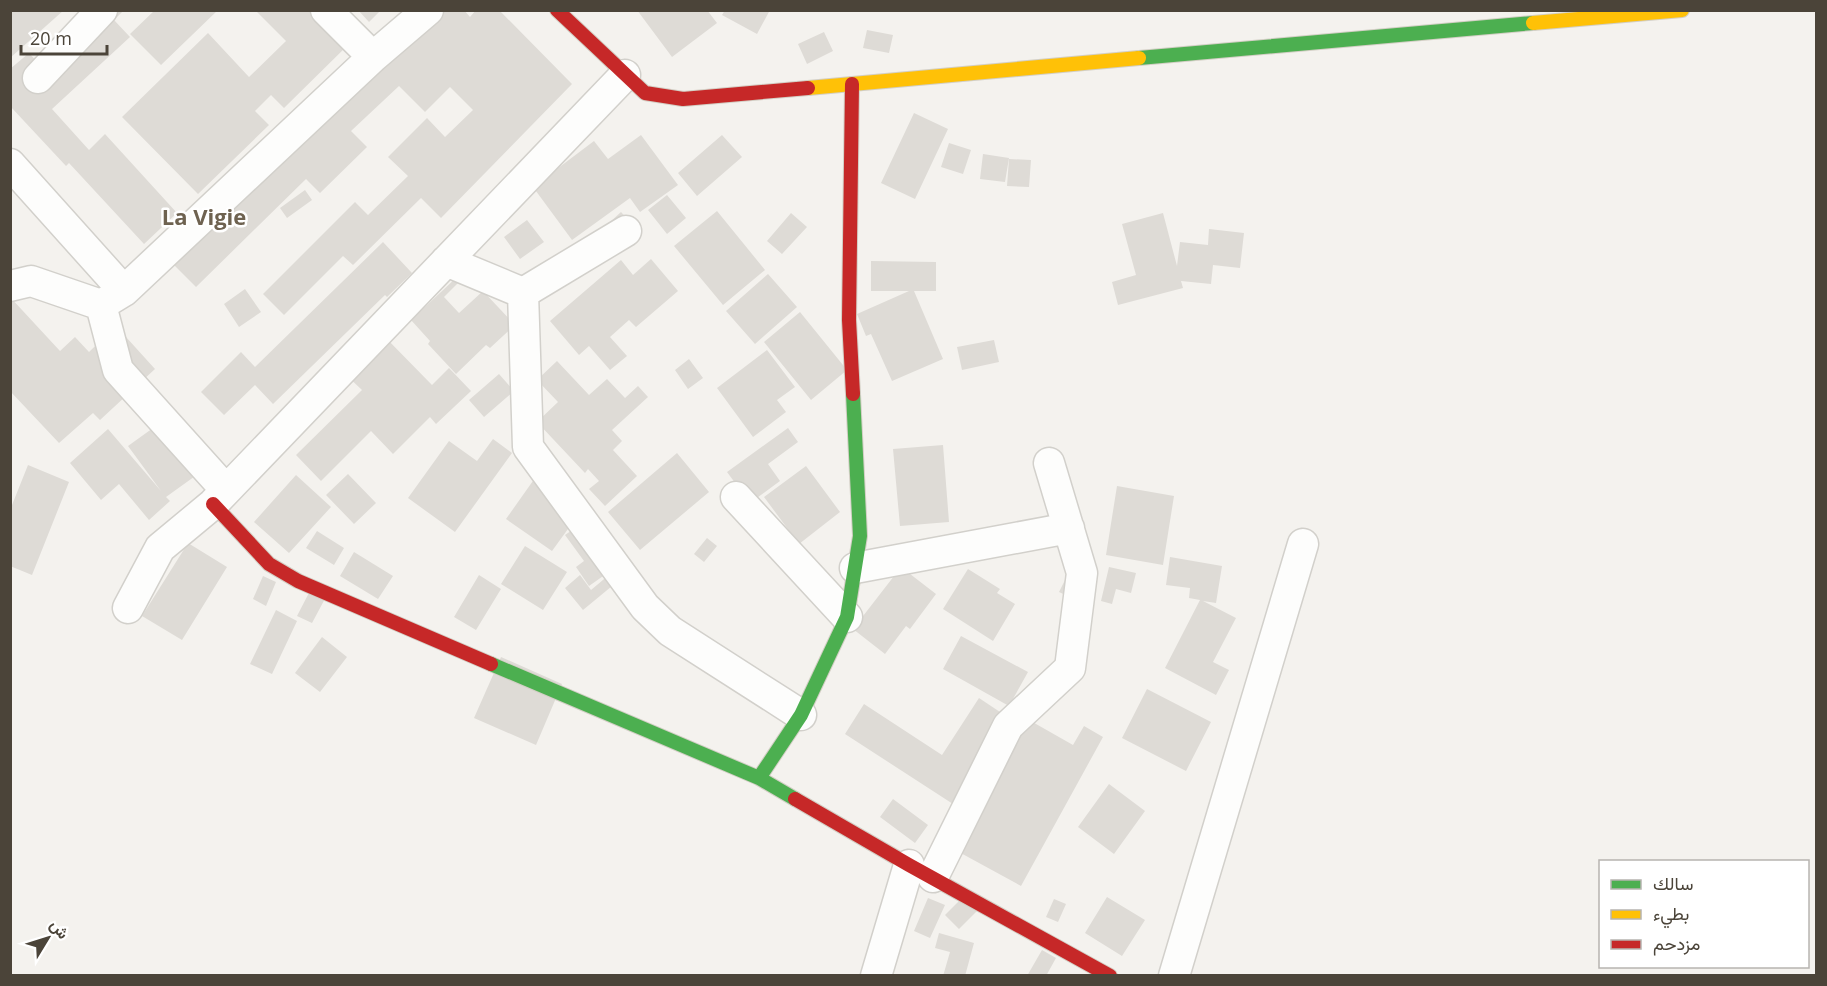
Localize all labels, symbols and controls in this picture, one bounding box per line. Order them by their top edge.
scale bar [21,18,106,56]
text: 20 m [30,26,72,50]
district label: La Vigie [162,201,246,231]
legend [1599,860,1809,968]
text: سالك [1653,871,1693,895]
text: بطيء [1653,901,1689,929]
north arrow [18,908,78,968]
text: ش [45,914,74,943]
text: مزدحم [1653,931,1700,956]

